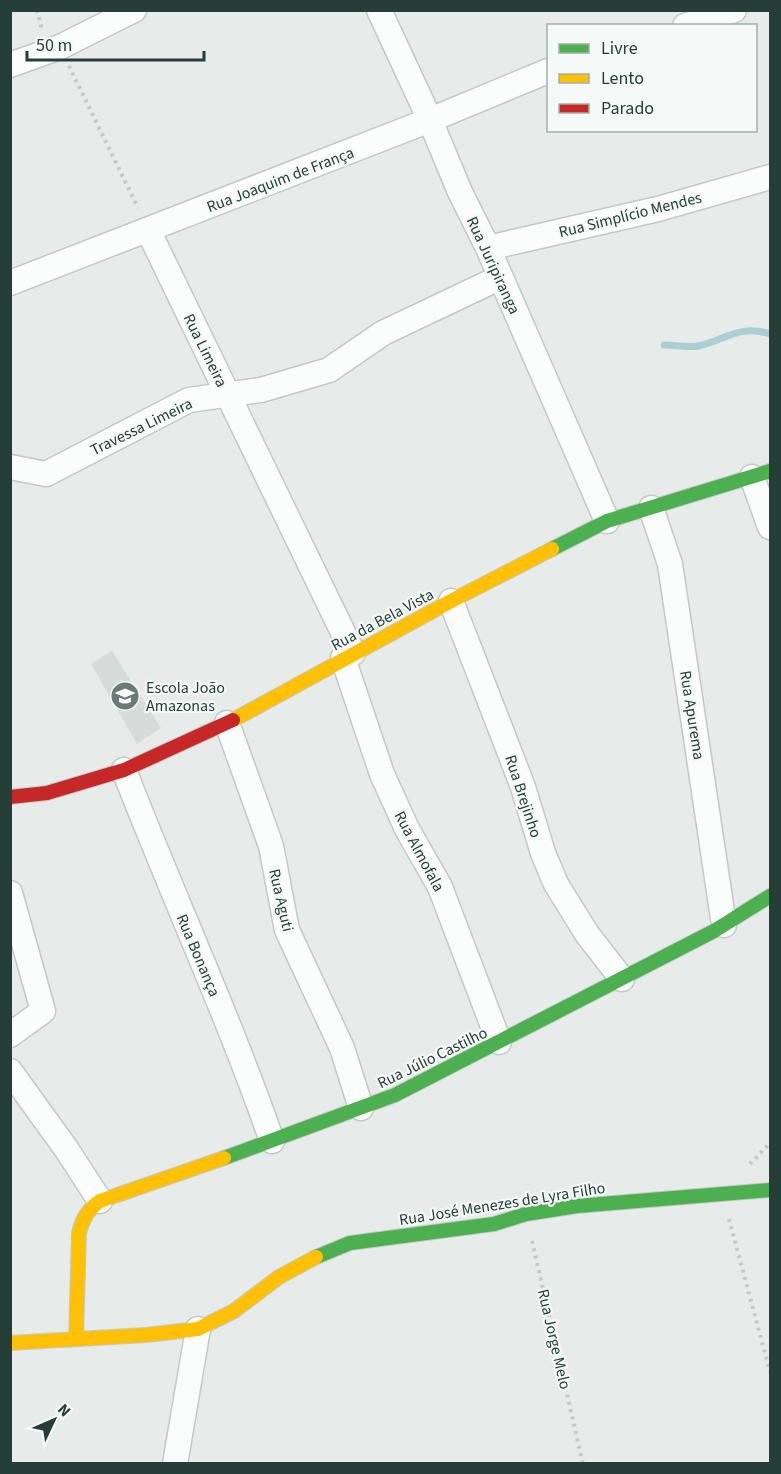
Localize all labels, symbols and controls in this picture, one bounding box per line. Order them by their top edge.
scale bar [27,24,204,62]
legend [547,24,757,132]
text: 50 m [36,33,72,58]
text: Livre [601,36,638,61]
text: Lento [601,66,644,91]
text: Parado [601,96,654,121]
street label: Rua Joaquim de França [204,142,357,218]
street label: Rua Simplício Mendes [556,186,704,243]
street label: Rua Juripiranga [461,213,525,318]
street label: Rua Limeira [178,310,232,391]
street label: Travessa Limeira [87,393,196,461]
street label: Rua da Bela Vista [327,584,438,656]
street label: Rua Apurema [674,669,710,761]
place label: Escola João Amazonas [146,677,225,717]
school or university icon: Escola João Amazonas [109,680,141,712]
street label: Rua Brejinho [499,752,547,841]
street label: Rua Almofala [389,807,450,896]
street label: Rua Aguti [263,867,299,934]
street label: Rua Bonança [171,911,225,1000]
street label: Rua Júlio Castilho [374,1022,491,1094]
street label: Rua José Menezes de Lyra Filho [398,1177,607,1231]
street label: Rua Jorge Melo [532,1287,576,1391]
north arrow [24,1390,84,1450]
text: N [52,1399,76,1422]

